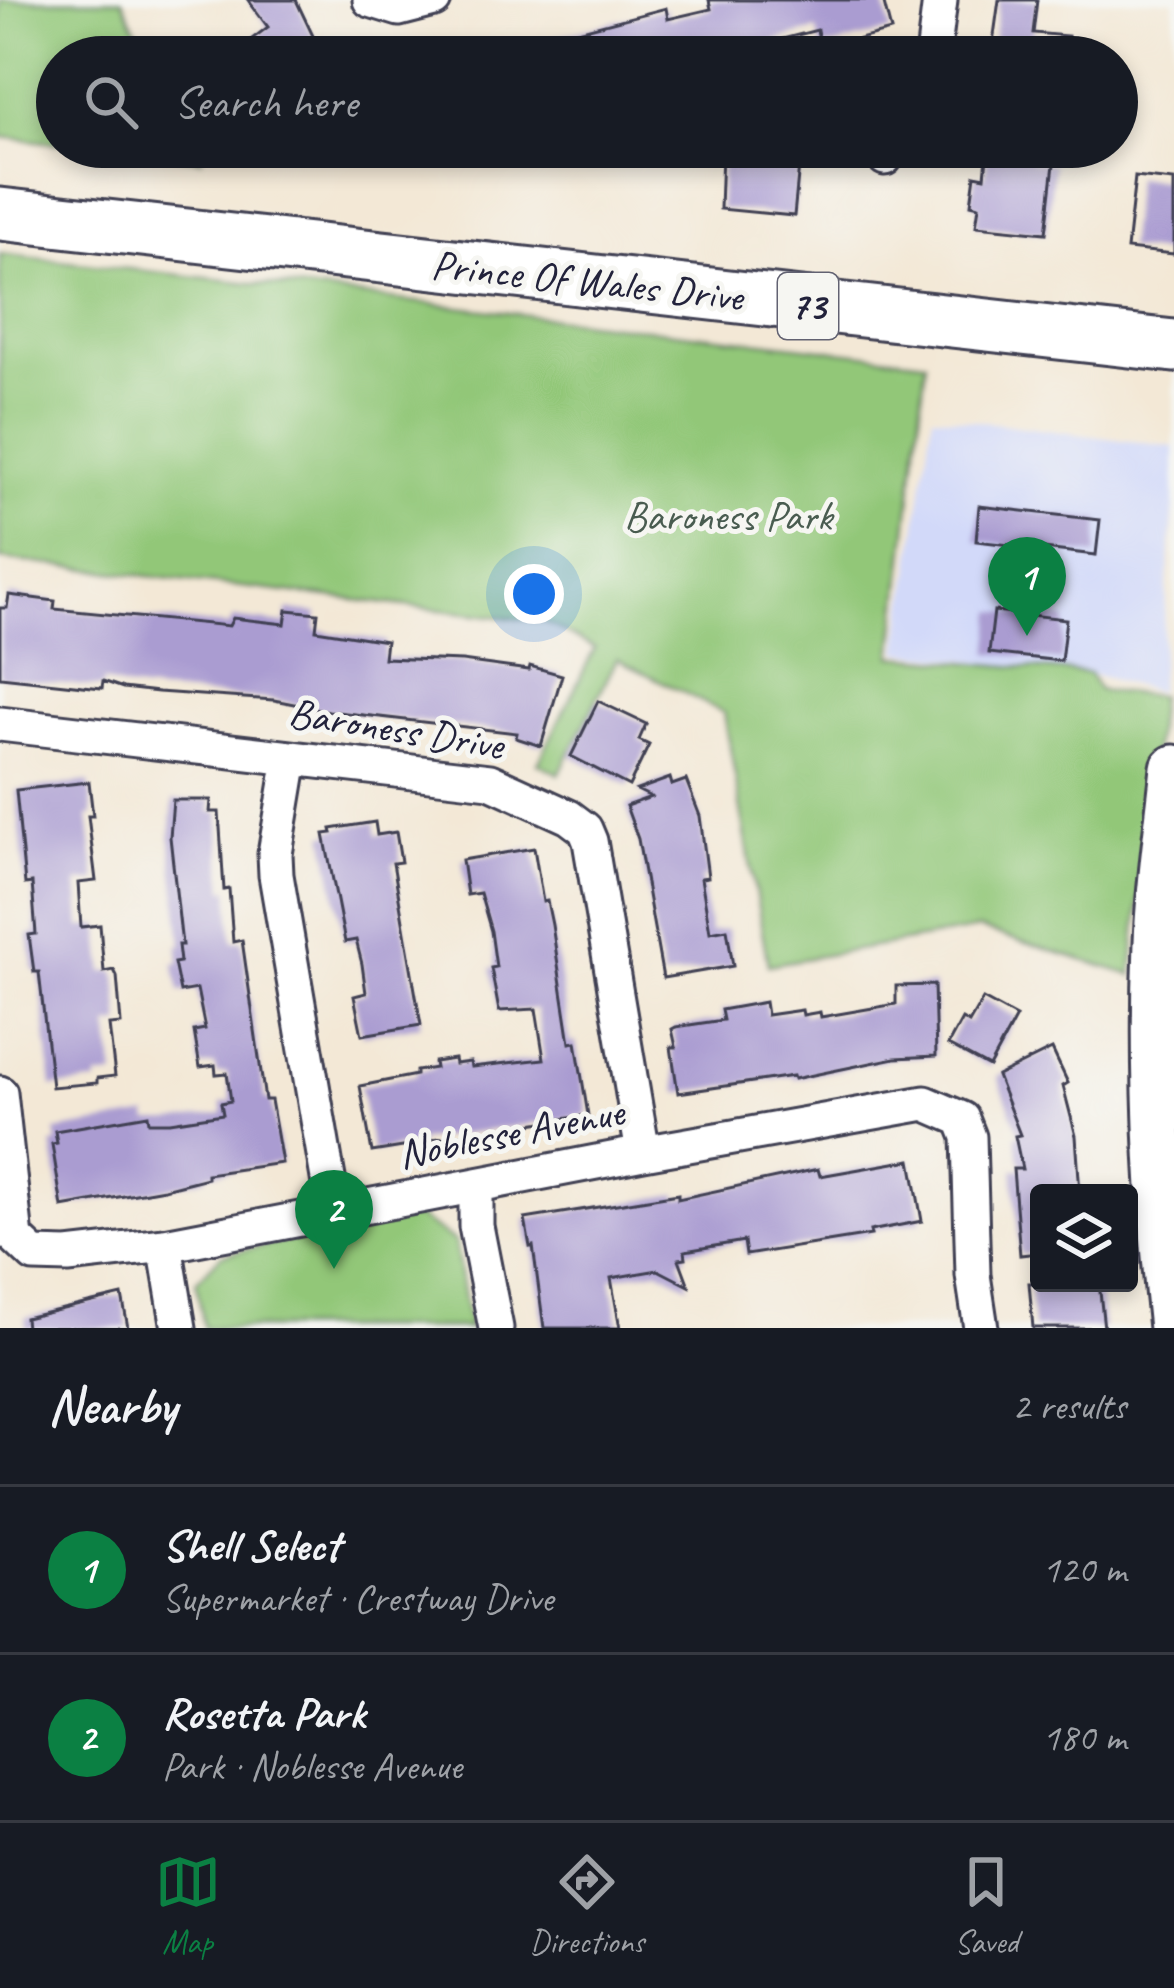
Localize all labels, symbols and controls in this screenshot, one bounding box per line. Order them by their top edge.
search box [36,36,1138,168]
icon: search [78,69,144,135]
text: Search here [174,74,357,131]
street label: Prince Of Wales Drive [429,238,748,324]
road number: 73 [778,273,838,339]
park label: Baroness Park [624,490,835,543]
pin: 1 [988,537,1066,636]
your location [504,564,564,624]
street label: Baroness Drive [285,686,509,772]
street label: Noblesse Avenue [394,1085,630,1181]
pin: 2 [295,1170,373,1269]
map controls [1030,1184,1138,1292]
button: layers [1030,1184,1138,1292]
text: Nearby [48,1374,176,1438]
text: 2 results [1012,1382,1126,1431]
text: Shell Select [162,1517,340,1574]
text: 1 [78,1545,96,1594]
text: 120 m [1042,1545,1126,1594]
text: Supermarket · Crestway Drive [162,1574,553,1623]
text: Rosetta Park [162,1685,365,1742]
text: 2 [78,1713,96,1762]
text: 180 m [1042,1713,1126,1762]
text: Park · Noblesse Avenue [162,1742,462,1791]
tab: Map [155,1849,221,1963]
tab: Directions [530,1849,644,1963]
tab: Saved [953,1849,1019,1963]

